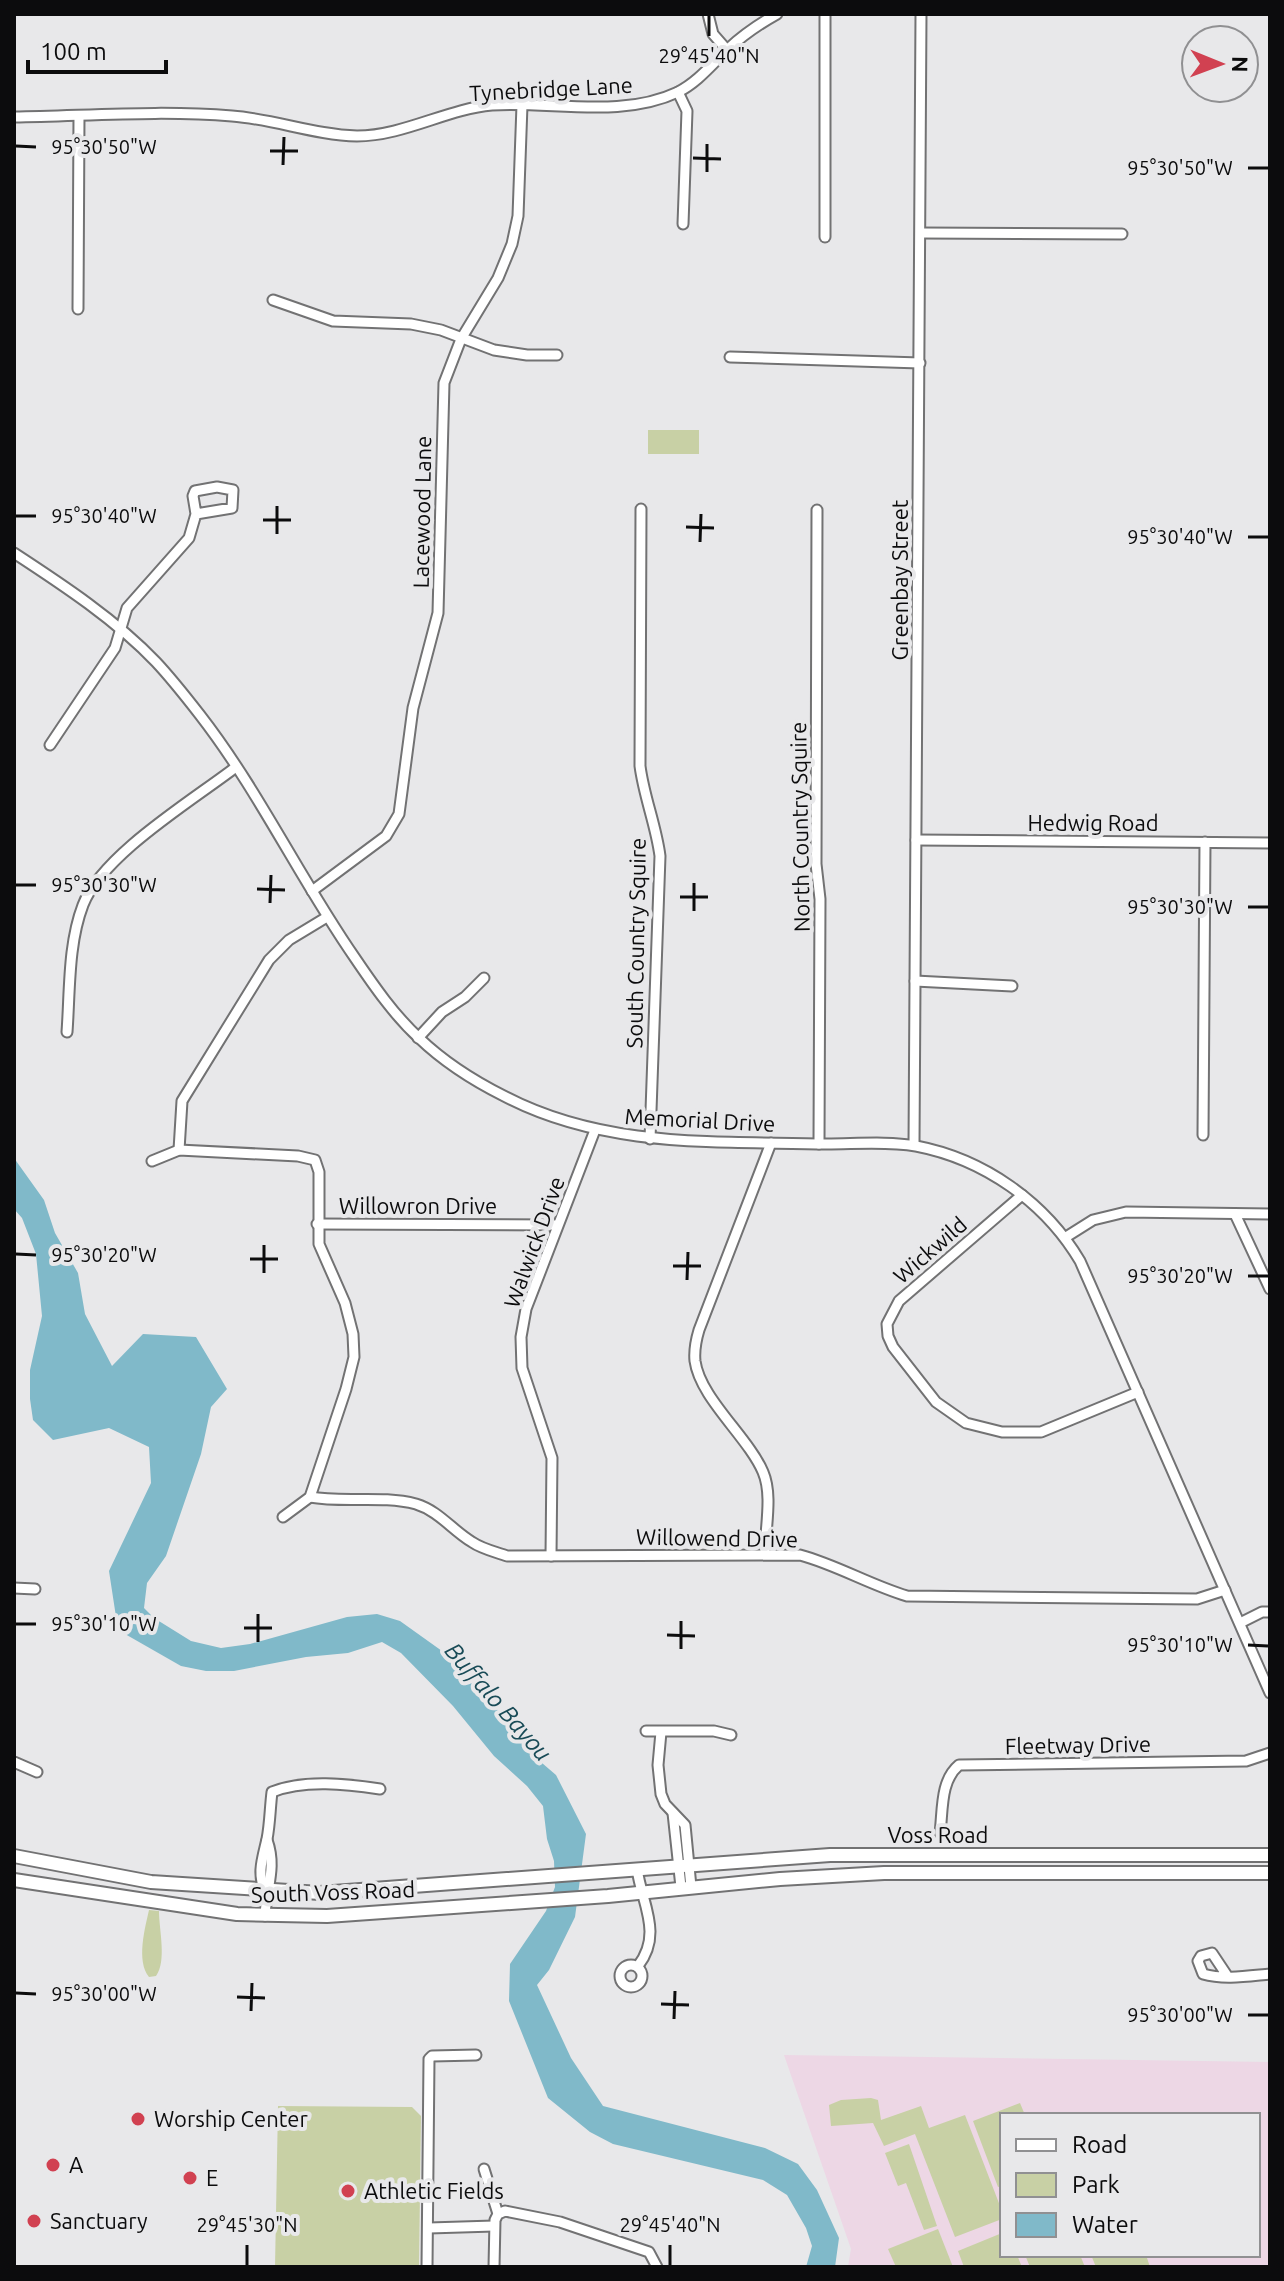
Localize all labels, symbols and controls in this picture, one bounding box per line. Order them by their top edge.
scale bar [28,24,166,74]
north arrow [1180,24,1260,104]
text: 100 m [40,38,107,65]
text: 29°45'40"N [658,44,760,67]
text: N [1228,56,1253,73]
street label: Tynebridge Lane [469,72,633,105]
text: 95°30'50"W [51,135,157,158]
text: 95°30'50"W [1127,156,1233,179]
street label: Lacewood Lane [408,435,435,589]
street label: Greenbay Street [887,499,912,660]
text: 95°30'40"W [51,504,157,527]
text: 95°30'40"W [1127,525,1233,548]
street label: North Country Squire [785,722,814,932]
street label: Hedwig Road [1027,810,1159,835]
street label: South Country Squire [621,838,650,1048]
text: 95°30'30"W [51,873,157,896]
text: 95°30'30"W [1127,895,1233,918]
street label: Memorial Drive [624,1103,776,1136]
street label: Walwick Drive [498,1173,569,1311]
street label: Willowron Drive [339,1193,497,1218]
street label: Wickwild [888,1211,971,1288]
text: 95°30'20"W [51,1243,157,1266]
text: 95°30'20"W [1127,1264,1233,1287]
street label: Willowend Drive [636,1524,798,1551]
text: 95°30'10"W [51,1612,157,1635]
text: 95°30'10"W [1127,1633,1233,1656]
water label: Buffalo Bayou [440,1637,557,1766]
street label: Fleetway Drive [1005,1731,1151,1758]
street label: Voss Road [888,1822,988,1847]
street label: South Voss Road [251,1876,415,1907]
text: 95°30'00"W [51,1982,157,2005]
text: 95°30'00"W [1127,2003,1233,2026]
place label: Worship Center [154,2106,309,2131]
marker: Worship Center [129,2110,147,2128]
legend [1000,2113,1260,2257]
text: Road [1072,2131,1127,2158]
place label: A [69,2152,84,2177]
marker: A [44,2156,62,2174]
place label: E [206,2165,218,2190]
marker: E [181,2169,199,2187]
text: Park [1072,2171,1120,2198]
place label: Athletic Fields [364,2178,504,2203]
marker: Athletic Fields [339,2182,357,2200]
place label: Sanctuary [50,2208,148,2233]
text: Water [1072,2211,1138,2238]
marker: Sanctuary [25,2212,43,2230]
text: 29°45'30"N [196,2213,298,2236]
text: 29°45'40"N [619,2213,721,2236]

